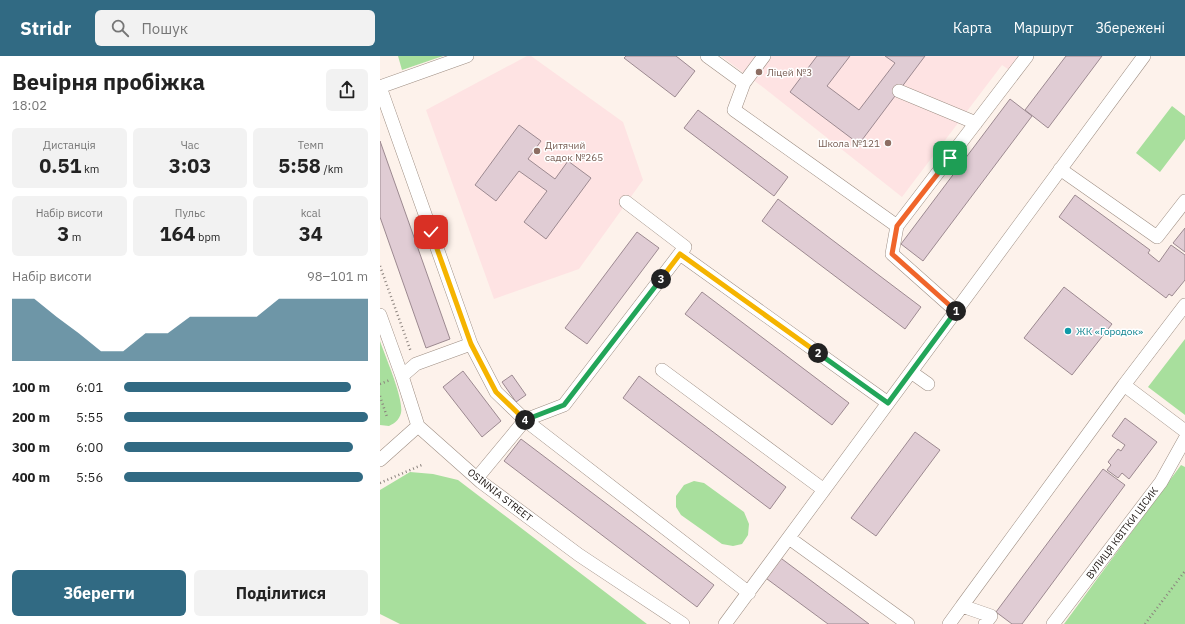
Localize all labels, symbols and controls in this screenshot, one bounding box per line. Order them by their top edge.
search box [95,10,375,46]
text: Stridr [20,16,71,40]
icon: search [109,17,131,39]
text: Пошук [141,19,188,38]
text: Карта [953,19,992,37]
text: Маршрут [1014,19,1074,37]
text: Збережені [1096,19,1165,37]
place label: Ліцей №3 [767,66,812,79]
text: Вечірня пробіжка [12,67,205,96]
marker: Ліцей №3 [754,67,764,77]
button: share [326,69,368,111]
text: 18:02 [12,97,47,114]
place label: Школа №121 [818,137,880,150]
text: Дистанція [43,138,96,152]
text: Час [181,138,199,152]
text: Темп [298,138,323,152]
marker: Школа №121 [883,138,893,148]
place label: Дитячий садок №265 [545,139,603,164]
pin [933,141,967,175]
marker: Дитячий садок №265 [532,146,542,156]
icon: arrive [939,147,961,169]
text: 0.51 [39,152,81,179]
text: 3:03 [169,152,211,179]
text: 5:58 [278,152,321,179]
text: km [81,162,99,176]
text: /km [321,162,343,176]
text: Набір висоти [36,206,103,220]
text: Пульс [175,206,205,220]
text: kcal [301,206,321,220]
pin [414,215,448,249]
text: 3 [57,220,69,247]
text: 164 [160,220,196,247]
text: 34 [299,220,323,247]
icon: check [420,221,442,243]
text: m [69,230,81,244]
text: bpm [196,230,220,244]
text: Набір висоти [12,268,92,285]
text: 98–101 m [307,268,368,285]
pin: 3 [651,269,671,289]
text: 3 [658,272,664,286]
pin: 1 [946,301,966,321]
text: 1 [953,304,959,318]
place label: ЖК «Городок» [1076,325,1143,338]
marker: ЖК «Городок» [1063,326,1073,336]
pin: 2 [808,343,828,363]
text: 2 [815,346,821,360]
text: 100 m [12,379,50,396]
text: 6:01 [76,379,103,396]
text: 200 m [12,409,50,426]
text: 5:55 [76,409,103,426]
pin: 4 [515,410,535,430]
text: 4 [522,413,528,427]
text: 300 m [12,439,50,456]
text: 6:00 [76,439,103,456]
street label: OSINNIA STREET [465,466,535,525]
text: 400 m [12,469,50,486]
text: 5:56 [76,469,103,486]
street label: ВУЛИЦЯ КВІТКИ ЦІСИК [1083,484,1161,582]
button: Зберегти [12,570,186,616]
button: Поділитися [194,570,368,616]

